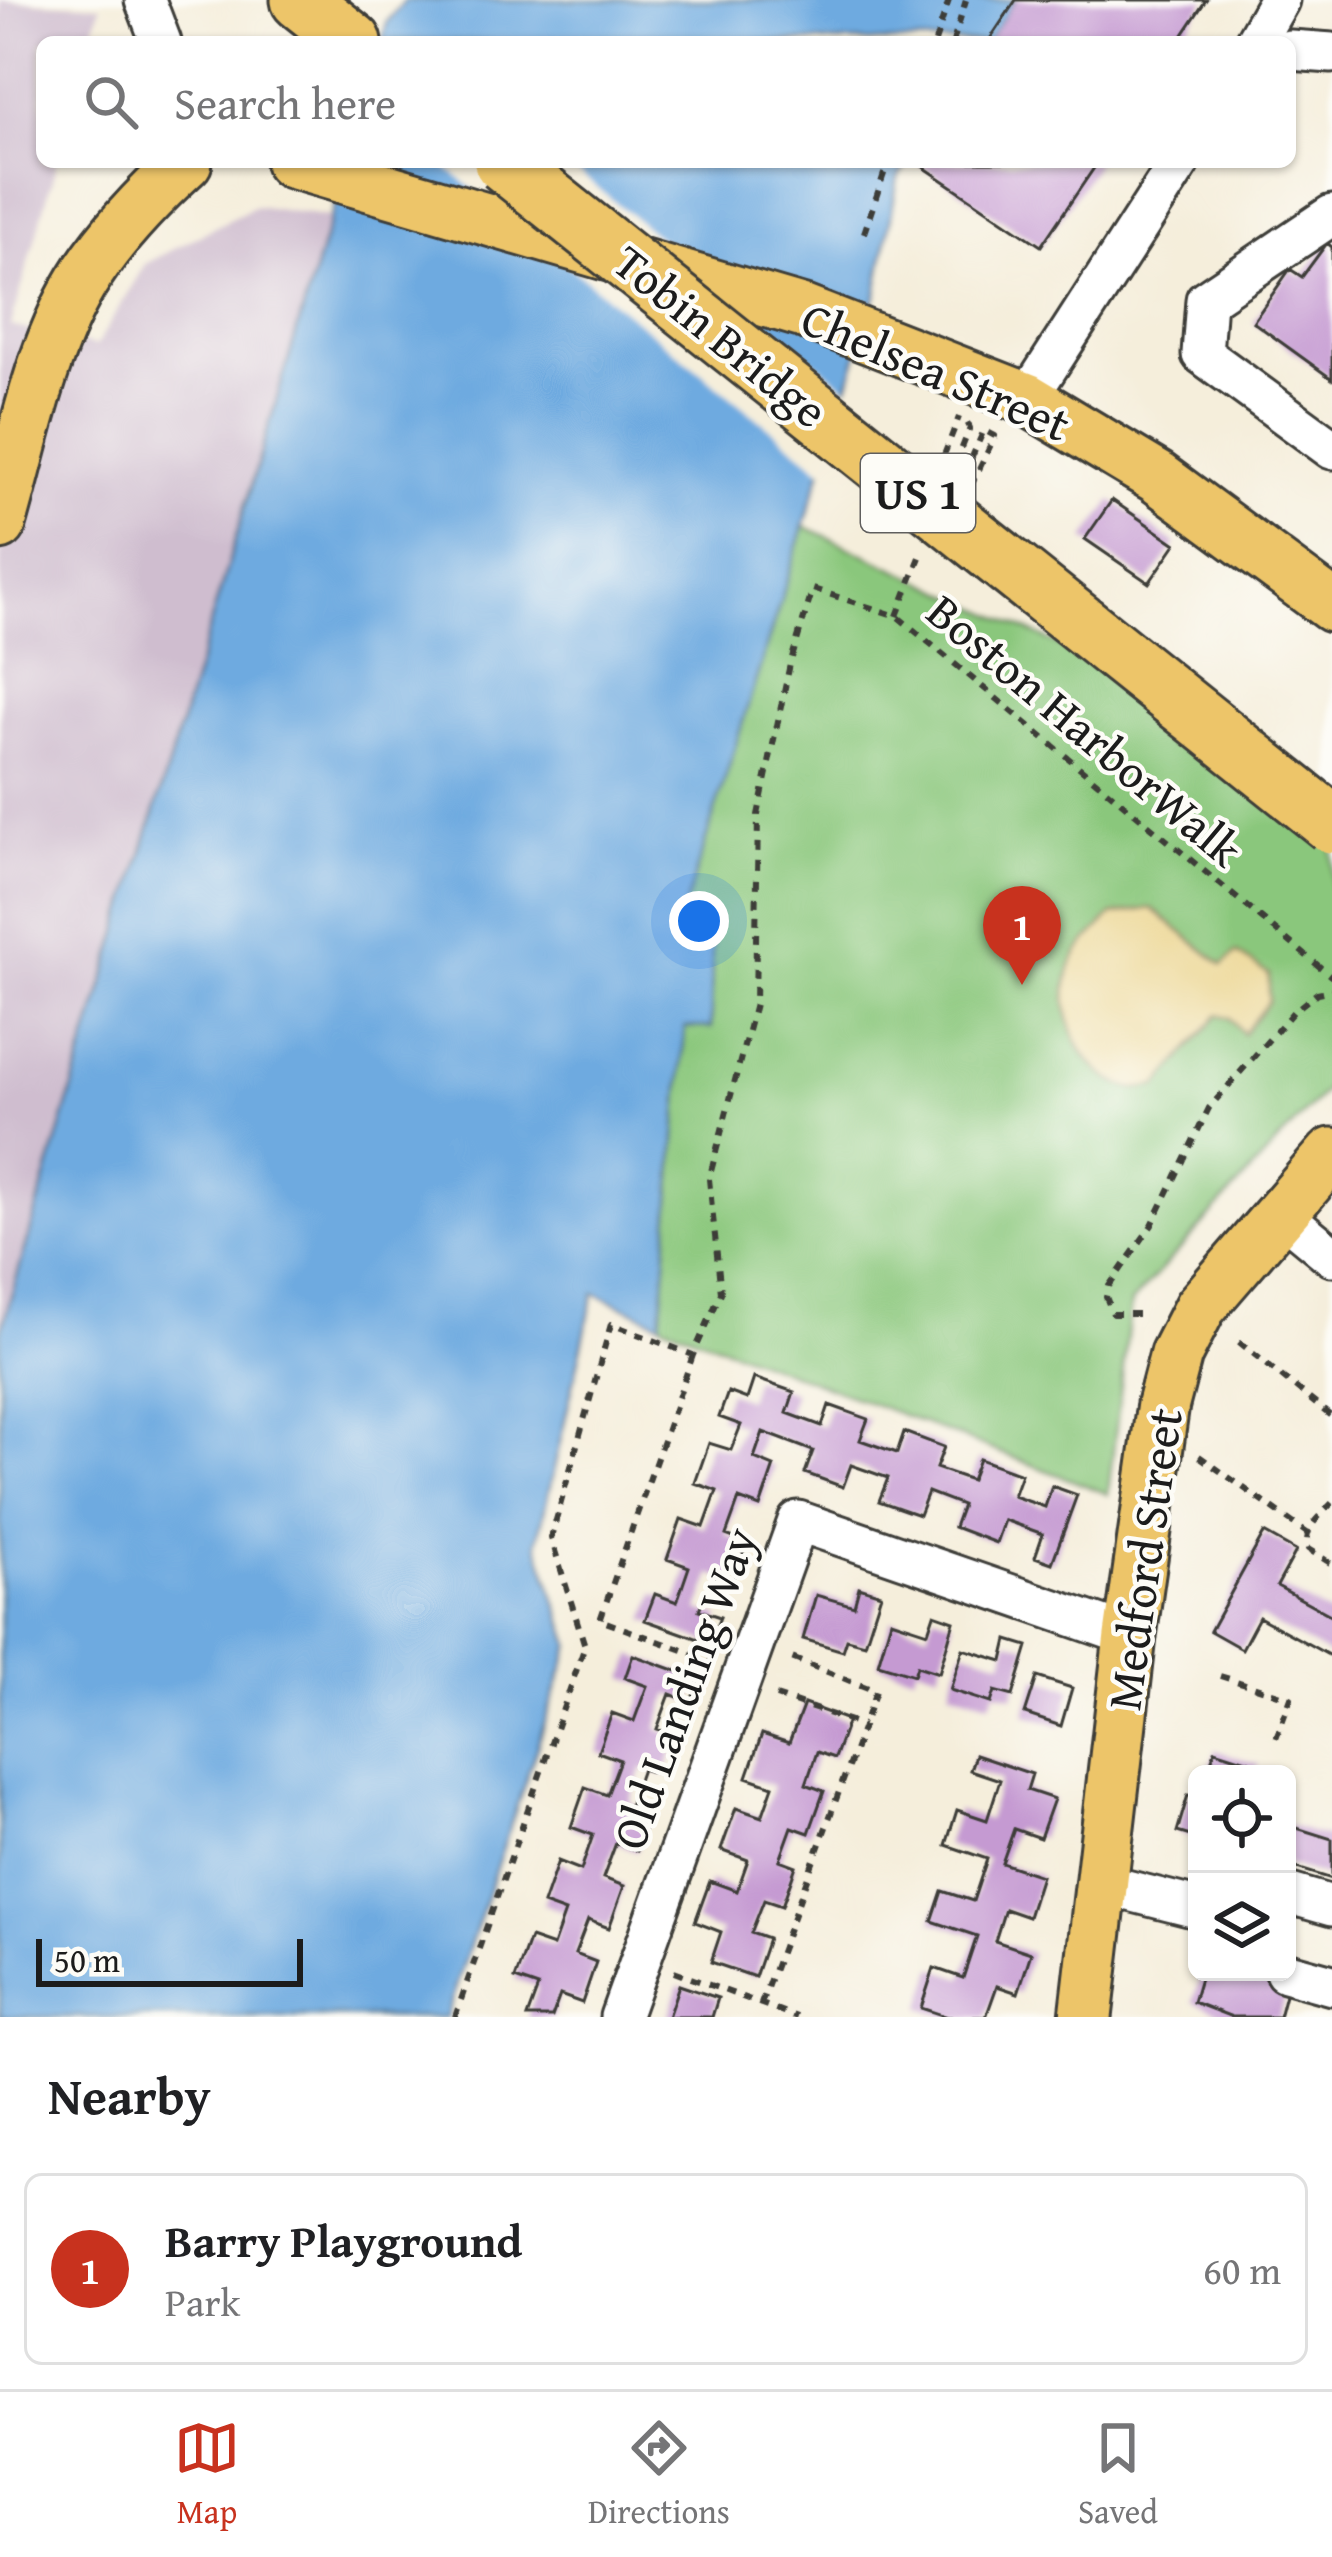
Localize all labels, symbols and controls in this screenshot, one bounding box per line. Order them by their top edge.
search box [36,36,1296,168]
icon: search [78,69,144,135]
text: Search here [174,70,396,135]
street label: Tobin Bridge [599,227,844,444]
street label: Chelsea Street [791,282,1081,459]
road number: US 1 [861,454,975,532]
street label: Boston HarborWalk [912,576,1259,883]
pin: 1 [983,886,1061,985]
your location [669,891,729,951]
street label: Medford Street [1087,1403,1200,1715]
street label: Old Landing Way [592,1517,775,1859]
map controls [1188,1765,1296,1981]
button: locate [1188,1765,1296,1873]
button: layers [1188,1873,1296,1981]
scale bar [36,1933,303,1986]
text: 50 m [54,1936,120,1984]
text: Nearby [48,2058,211,2133]
text: Barry Playground [165,2208,522,2273]
text: 1 [80,2241,100,2298]
text: 60 m [1203,2241,1281,2298]
text: Park [165,2273,240,2330]
tab: Map [174,2415,240,2535]
tab: Directions [588,2415,730,2535]
tab: Saved [1078,2415,1158,2535]

